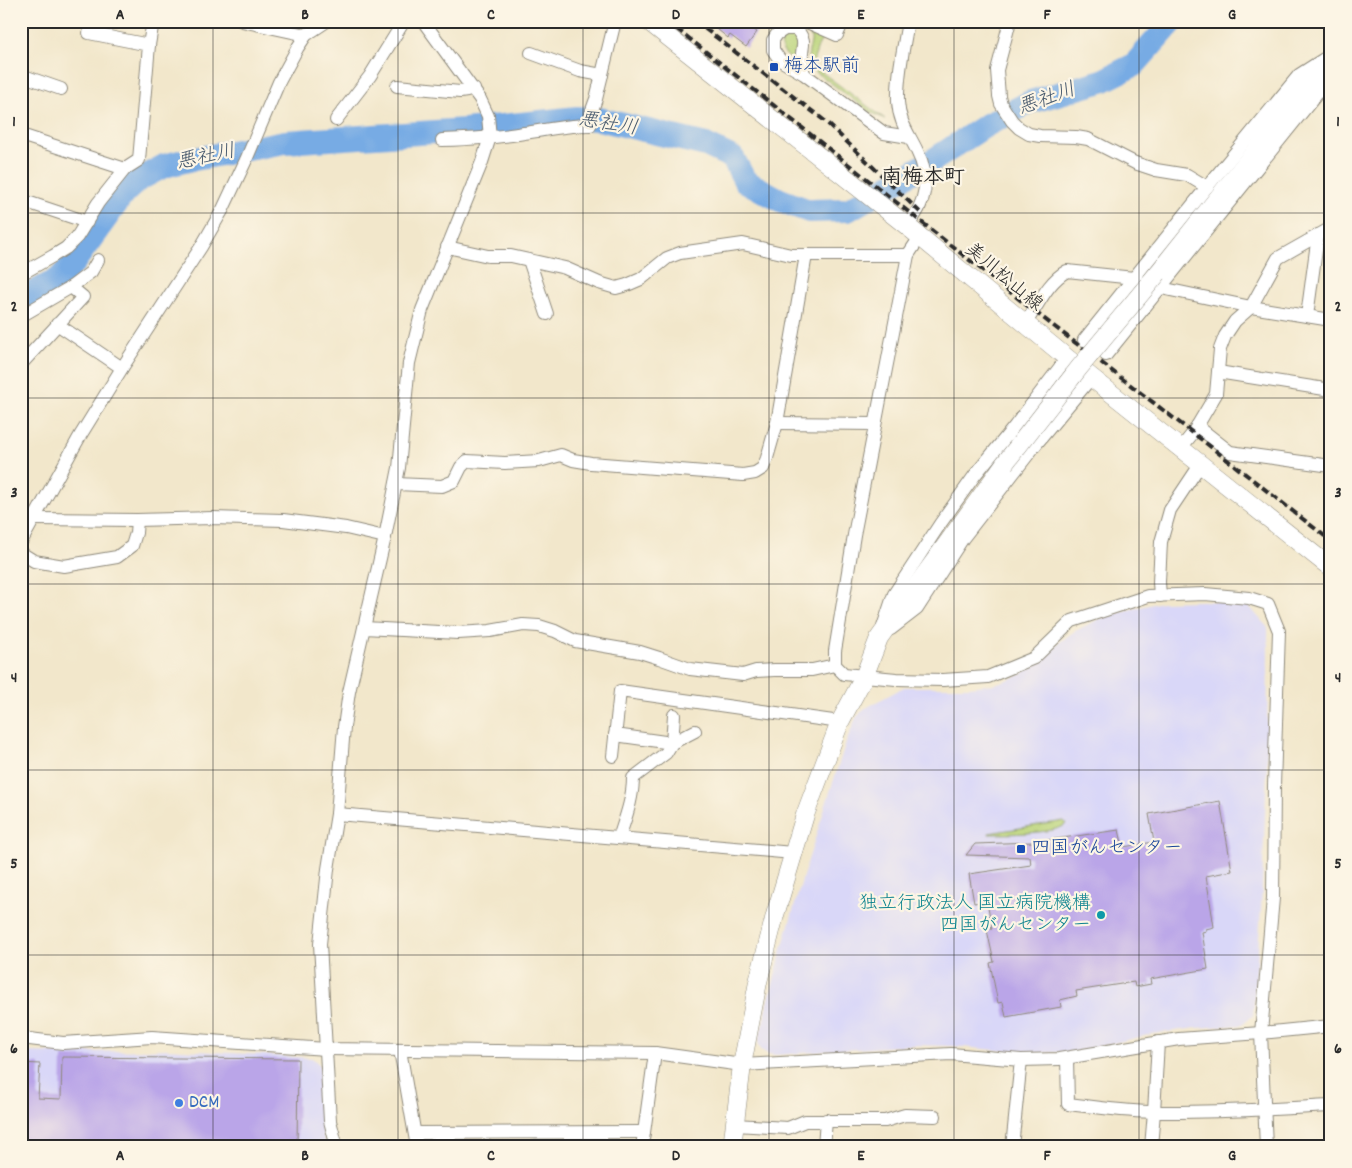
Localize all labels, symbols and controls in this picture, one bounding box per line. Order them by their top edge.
text: A [116,4,125,27]
text: B [301,4,309,27]
text: C [487,4,495,27]
text: D [672,4,681,27]
text: E [857,4,865,27]
text: F [1043,4,1051,27]
text: G [1228,4,1236,27]
place label: 梅本駅前 [784,54,860,81]
marker: 梅本駅前 [768,61,780,73]
water label: 悪社川 [1014,77,1080,123]
water label: 悪社川 [576,106,640,144]
text: 1 [12,111,16,134]
text: 1 [1336,111,1340,134]
water label: 悪社川 [174,138,238,178]
district label: 南梅本町 [881,164,965,194]
street label: 美川松山線 [958,237,1048,319]
text: 2 [11,296,18,319]
text: 2 [1335,296,1342,319]
text: 3 [10,482,18,505]
text: 3 [1334,482,1342,505]
text: 4 [11,667,17,690]
text: 4 [1335,667,1341,690]
place label: 四国がんセンター [1031,836,1182,863]
marker: 四国がんセンター [1015,843,1027,855]
text: 5 [10,853,18,876]
text: 5 [1334,853,1342,876]
place label: 独立行政法人 国立病院機構 四国がんセンター [859,891,1091,940]
marker: 独立行政法人 国立病院機構 四国がんセンター [1095,909,1107,921]
text: 6 [10,1038,18,1061]
text: 6 [1334,1038,1342,1061]
place label: DCM [189,1090,219,1117]
marker: DCM [173,1097,185,1109]
text: A [116,1145,125,1168]
text: B [301,1145,309,1168]
text: C [487,1145,495,1168]
text: D [672,1145,681,1168]
text: E [857,1145,865,1168]
text: F [1043,1145,1051,1168]
text: G [1228,1145,1236,1168]

